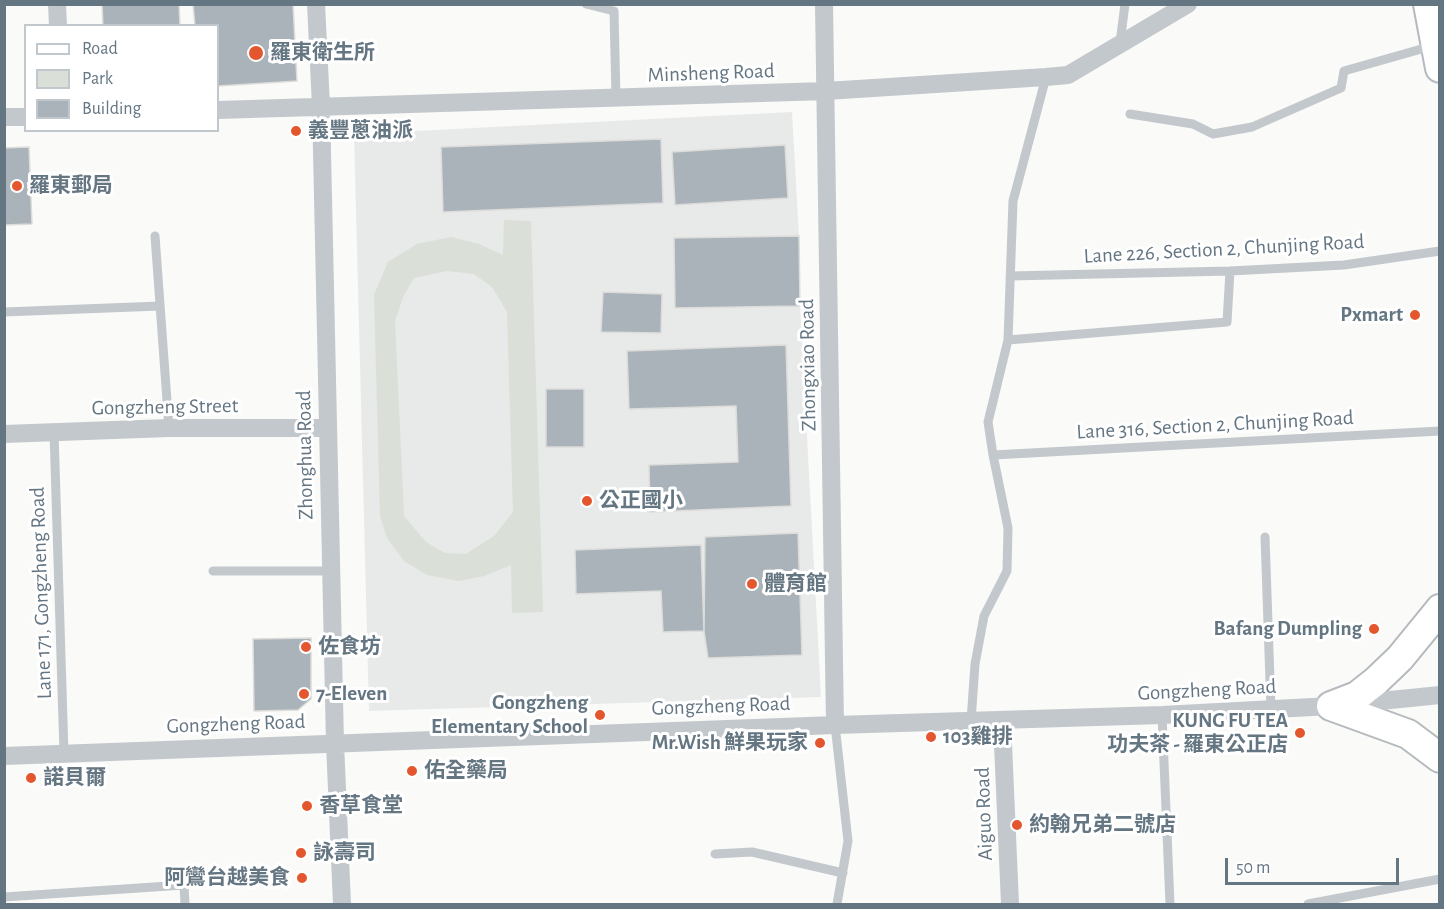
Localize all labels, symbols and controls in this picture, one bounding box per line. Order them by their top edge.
legend [24,24,219,132]
text: Road [82,40,118,58]
place label: 羅東衛生所 [270,40,375,66]
marker: 羅東衛生所 [247,44,265,62]
street label: Minsheng Road [647,58,775,88]
text: Park [82,70,113,88]
text: Building [82,100,141,118]
place label: 義豐蔥油派 [308,118,413,144]
marker: 義豐蔥油派 [289,124,303,138]
place label: 羅東郵局 [29,173,113,199]
marker: 羅東郵局 [10,179,24,193]
street label: Lane 226, Section 2, Chunjing Road [1083,229,1365,269]
street label: Zhongxiao Road [794,298,822,432]
place label: Pxmart [1340,302,1403,328]
marker: Pxmart [1408,308,1422,322]
street label: Zhonghua Road [291,390,319,520]
street label: Gongzheng Street [92,393,238,421]
street label: Lane 316, Section 2, Chunjing Road [1076,405,1354,445]
street label: Lane 171, Gongzheng Road [25,486,57,700]
place label: 公正國小 [599,488,683,514]
marker: 公正國小 [580,494,594,508]
place label: 體育館 [764,571,827,597]
marker: 體育館 [745,577,759,591]
place label: Bafang Dumpling [1213,616,1362,642]
marker: Bafang Dumpling [1367,622,1381,636]
place label: 佐食坊 [318,634,381,660]
marker: 佐食坊 [299,640,313,654]
street label: Gongzheng Road [1137,674,1277,706]
place label: 7-Eleven [316,681,387,707]
marker: 7-Eleven [297,687,311,701]
place label: Gongzheng Elementary School [431,690,588,740]
street label: Gongzheng Road [651,691,791,721]
marker: Gongzheng Elementary School [593,708,607,722]
place label: KUNG FU TEA 功夫茶 - 羅東公正店 [1107,708,1288,758]
street label: Gongzheng Road [166,709,306,739]
place label: 103雞排 [943,724,1013,750]
marker: KUNG FU TEA 功夫茶 - 羅東公正店 [1293,726,1307,740]
place label: Mr.Wish 鮮果玩家 [652,730,808,756]
marker: 103雞排 [924,730,938,744]
marker: Mr.Wish 鮮果玩家 [813,736,827,750]
place label: 佑全藥局 [424,758,508,784]
marker: 佑全藥局 [405,764,419,778]
place label: 諾貝爾 [43,765,106,791]
street label: Aiguo Road [970,767,998,861]
marker: 諾貝爾 [24,771,38,785]
place label: 香草食堂 [319,793,403,819]
marker: 香草食堂 [300,799,314,813]
place label: 約翰兄弟二號店 [1029,812,1176,838]
marker: 約翰兄弟二號店 [1010,818,1024,832]
place label: 詠壽司 [313,840,376,866]
marker: 詠壽司 [294,846,308,860]
scale bar [1228,846,1402,884]
text: 50 m [1236,859,1270,877]
place label: 阿鸞台越美食 [164,865,290,891]
marker: 阿鸞台越美食 [295,871,309,885]

